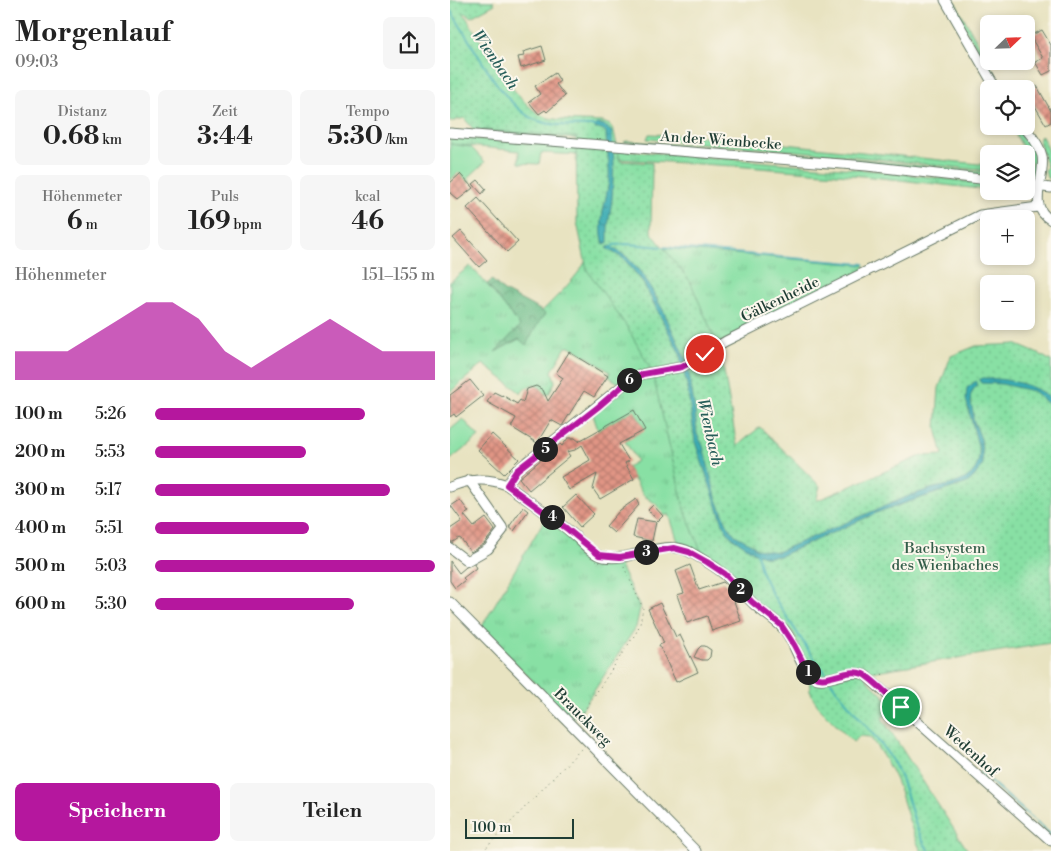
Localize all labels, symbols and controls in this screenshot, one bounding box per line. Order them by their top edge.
text: Morgenlauf [15,15,171,50]
north arrow [980,15,1035,70]
map controls [980,15,1035,330]
button: share [383,17,435,69]
water label: Wienbach [467,26,523,93]
text: 09:03 [15,52,58,72]
button: locate [980,80,1035,135]
text: Distanz [58,103,107,121]
text: Zeit [212,103,238,121]
text: Tempo [346,103,390,121]
text: 0.68 [43,121,99,152]
text: 3:44 [197,121,253,152]
text: 5:30 [327,121,383,152]
street label: An der Wienbecke [659,127,782,154]
text: km [99,131,122,149]
text: /km [383,131,408,149]
button: layers [980,145,1035,200]
text: Höhenmeter [42,188,122,206]
text: Puls [211,188,239,206]
text: kcal [355,188,380,206]
text: 6 [67,206,83,237]
text: 169 [188,206,231,237]
text: 46 [351,206,384,237]
button: + [980,210,1035,265]
text: m [83,216,98,234]
text: bpm [231,216,262,234]
text: Höhenmeter [15,265,107,285]
text: 151–155 m [362,265,435,285]
street label: Gälkenheide [738,272,823,327]
button: − [980,275,1035,330]
pin [684,333,726,375]
icon: check [691,340,719,368]
pin: 6 [616,368,642,392]
text: 6 [625,371,634,389]
water label: Wienbach [693,397,727,468]
text: 100 m [15,404,63,424]
text: 5:26 [95,404,126,424]
pin: 5 [532,436,558,462]
text: 5 [541,440,550,458]
text: 200 m [15,442,65,462]
text: 5:53 [95,442,125,462]
text: 300 m [15,480,65,500]
text: 5:17 [95,480,122,500]
pin: 4 [540,504,564,530]
text: 4 [548,508,557,526]
text: 400 m [15,518,66,538]
text: 5:51 [95,518,123,538]
park label: Bachsystem des Wienbaches [892,539,998,575]
pin: 3 [634,540,658,564]
text: 3 [642,543,651,561]
text: 500 m [15,556,65,576]
text: 5:03 [95,556,127,576]
pin: 2 [728,578,752,602]
text: 2 [736,581,745,599]
text: 600 m [15,594,65,614]
text: 5:30 [95,594,127,614]
pin: 1 [796,660,820,684]
text: 1 [805,663,812,681]
street label: Brauckweg [549,684,616,750]
pin [880,686,922,728]
icon: arrive [887,693,915,721]
street label: Wedenhof [938,721,1003,781]
button: Speichern [15,783,220,841]
button: Teilen [230,783,435,841]
scale bar [465,816,574,839]
text: 100 m [472,819,511,837]

